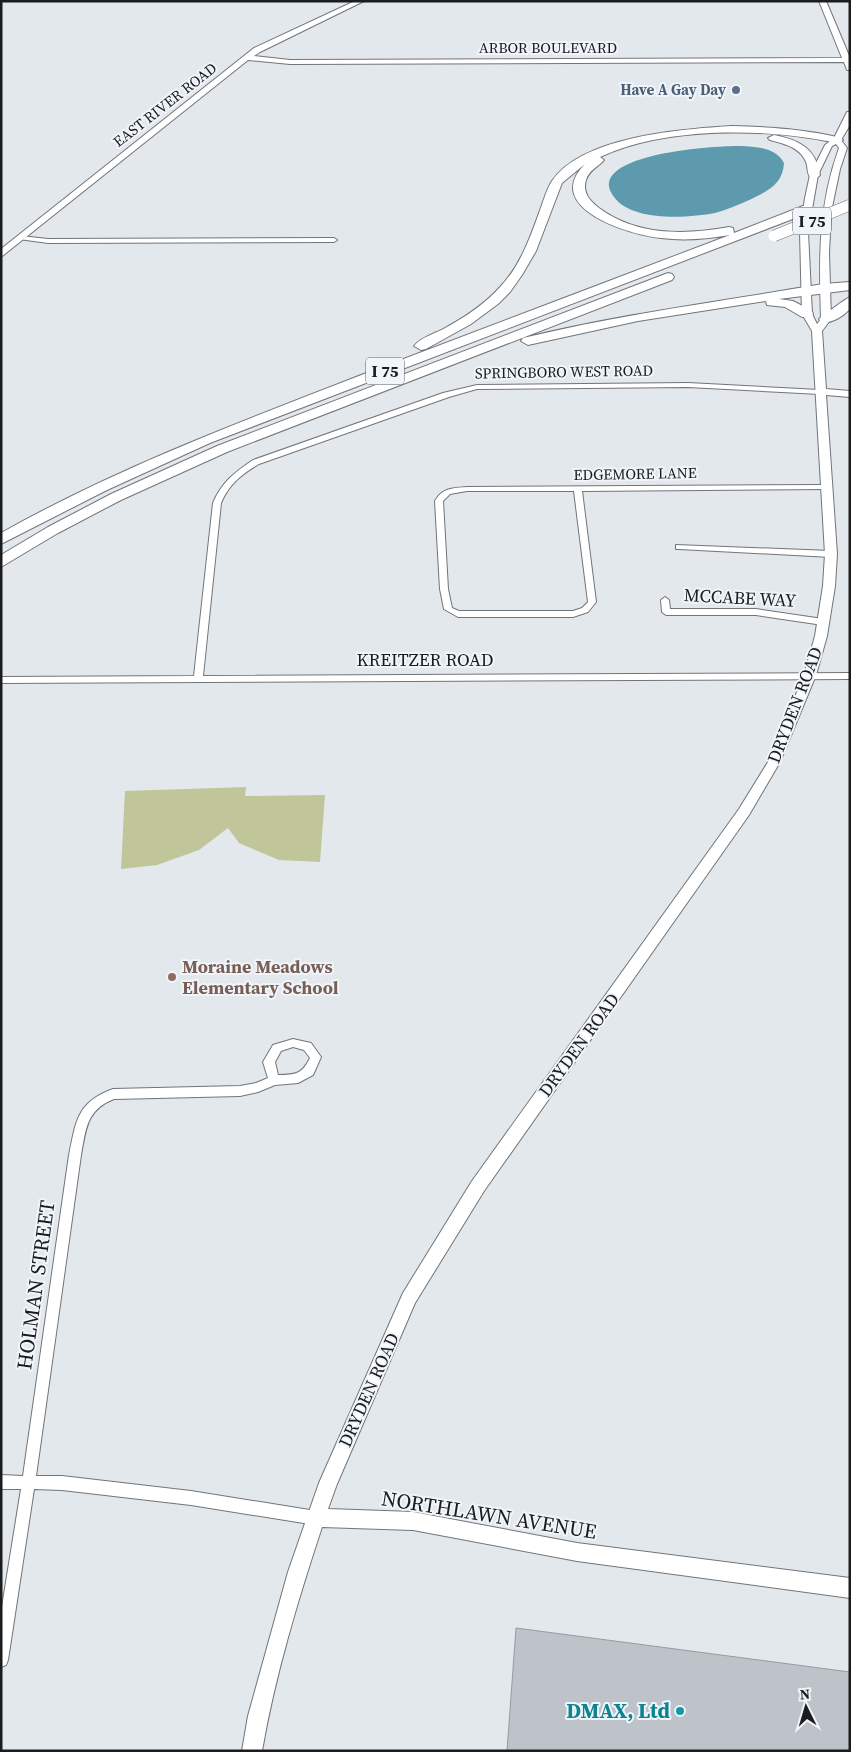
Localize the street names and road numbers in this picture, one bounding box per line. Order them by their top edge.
street label: ARBOR BOULEVARD [479,37,617,58]
street label: EAST RIVER ROAD [108,57,221,152]
road number: I 75 [793,208,831,235]
road number: I 75 [366,358,404,384]
street label: SPRINGBORO WEST ROAD [475,359,653,384]
street label: EDGEMORE LANE [573,462,697,485]
street label: MCCABE WAY [683,582,798,613]
street label: DRYDEN ROAD [761,643,828,767]
street label: KREITZER ROAD [357,647,493,672]
street label: DRYDEN ROAD [532,988,625,1102]
street label: HOLMAN STREET [9,1198,62,1371]
street label: DRYDEN ROAD [332,1329,405,1451]
street label: NORTHLAWN AVENUE [379,1483,599,1546]

